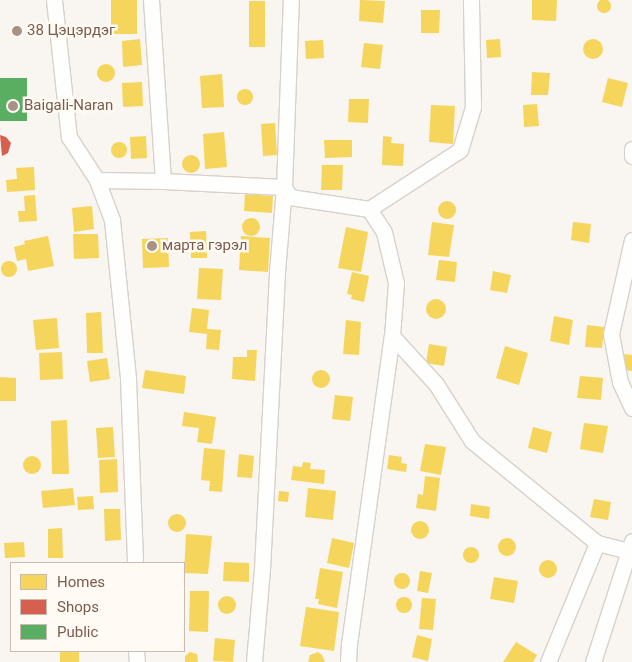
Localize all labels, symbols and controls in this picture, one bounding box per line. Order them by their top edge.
place label: 38 Цэцэрдэг [27,22,115,40]
marker: 38 Цэцэрдэг [11,25,23,37]
place label: Baigali-Naran [24,97,113,115]
marker: Baigali-Naran [6,99,20,113]
place label: марта гэрэл [162,237,248,255]
marker: марта гэрэл [146,240,158,252]
legend [10,562,185,652]
text: Homes [57,573,105,591]
text: Shops [57,598,99,616]
text: Public [57,623,98,641]

